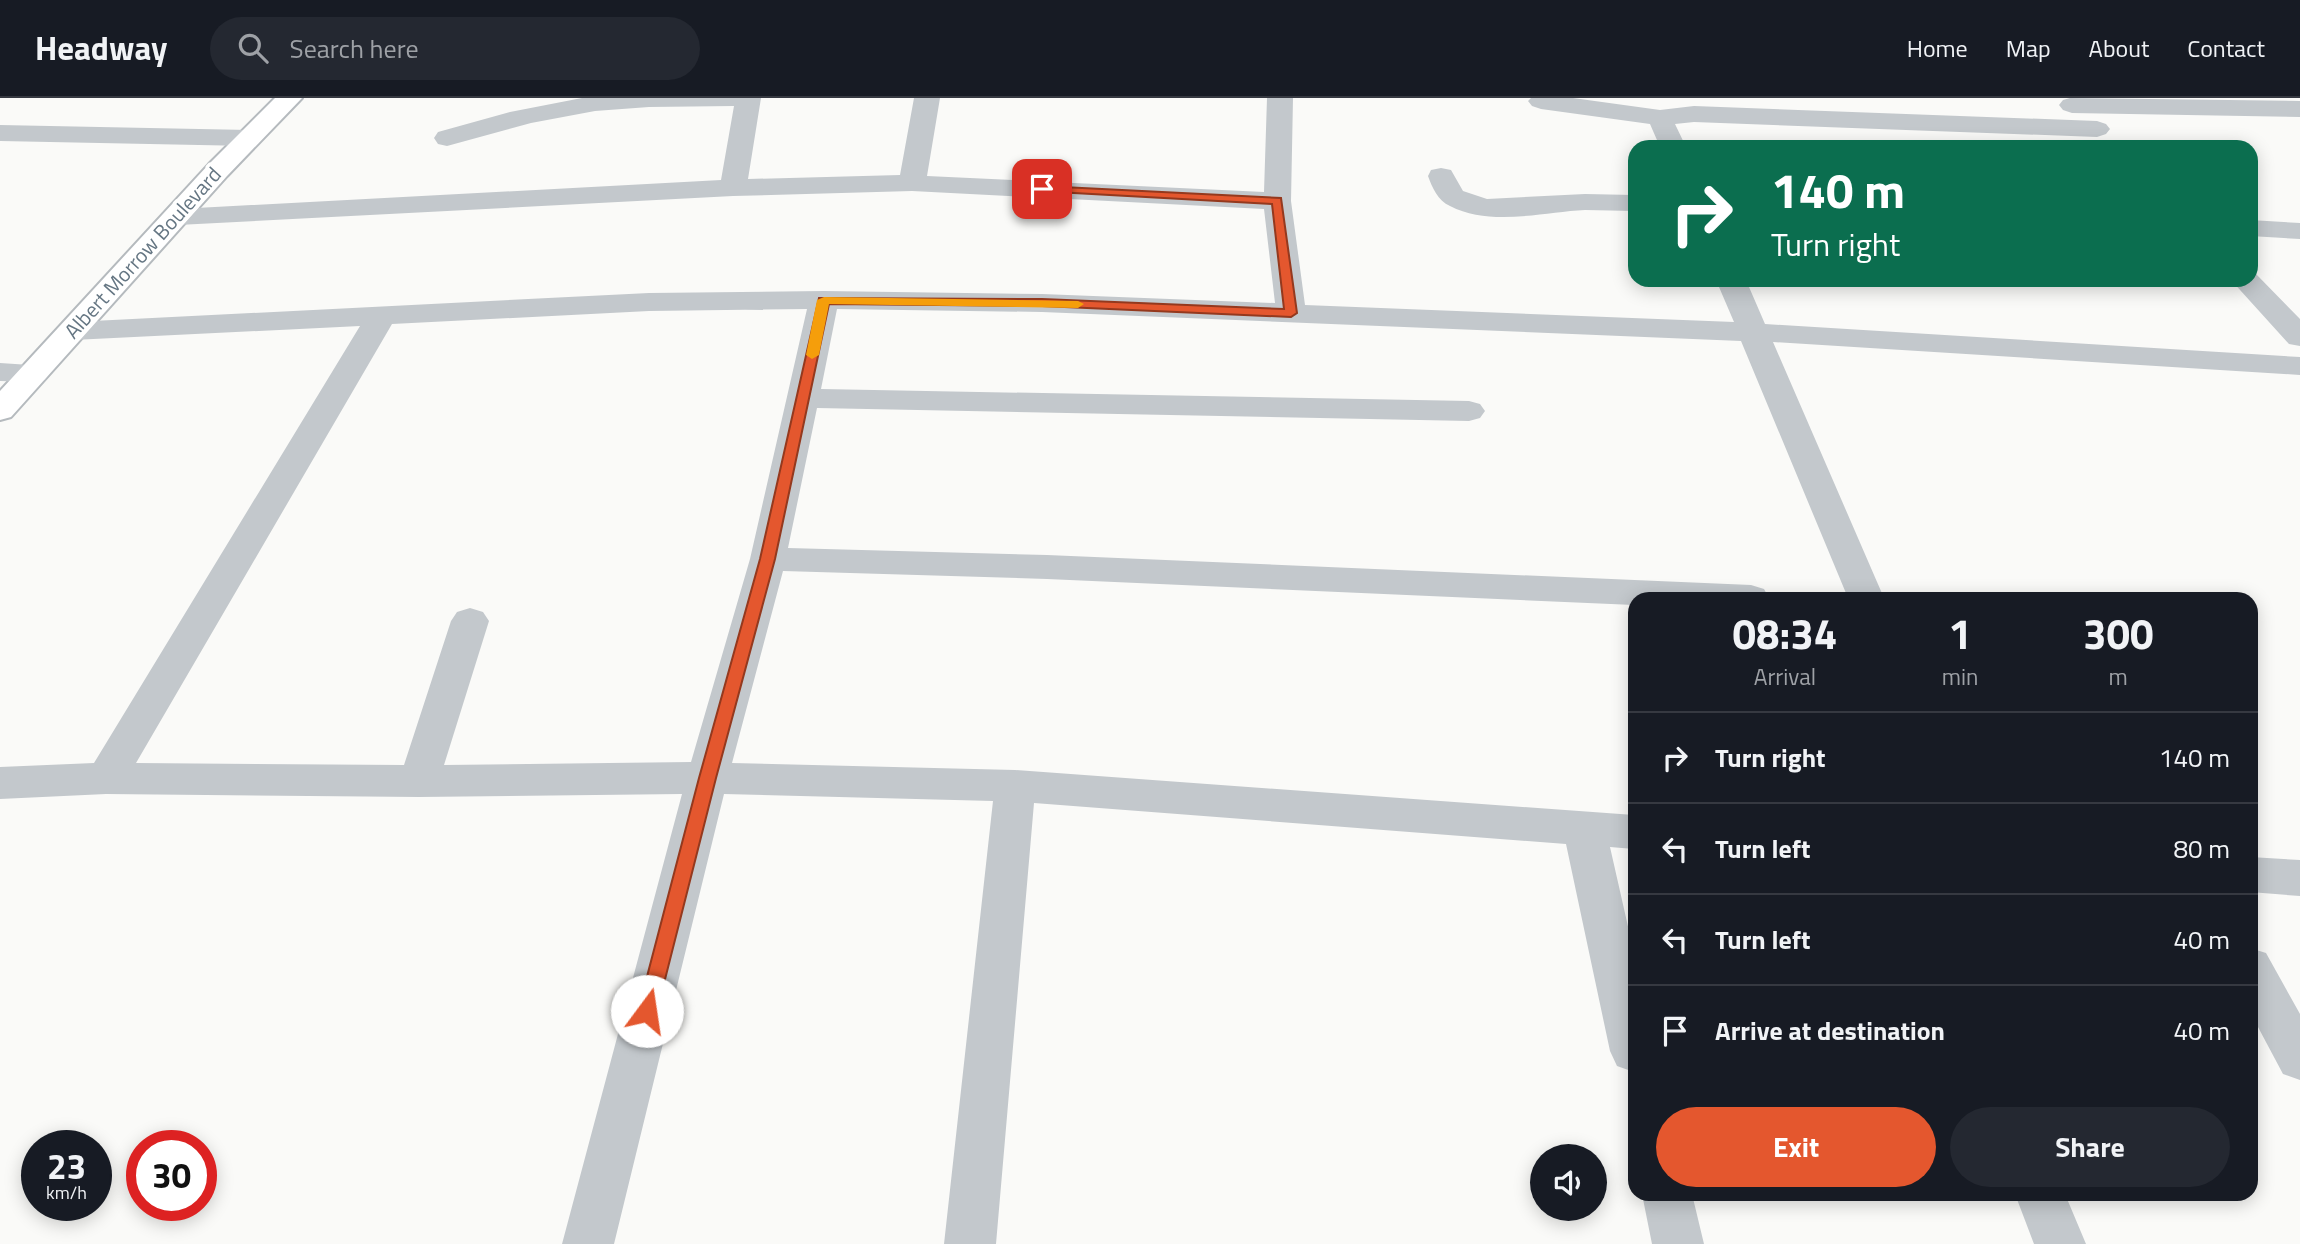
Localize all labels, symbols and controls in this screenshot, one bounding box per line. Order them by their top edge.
search box [210,17,700,80]
text: Headway [35,23,168,73]
icon: search [234,29,272,67]
text: Search here [290,29,419,68]
text: Home [1907,30,1968,66]
text: Map [2006,30,2051,66]
text: About [2089,30,2149,66]
text: Contact [2187,30,2265,66]
text: 140 m [1771,152,1905,227]
street label: Albert Morrow Boulevard [56,159,228,345]
pin [1012,159,1072,219]
icon: right [1656,168,1747,259]
icon: arrive [1023,170,1061,208]
text: Turn right [1771,220,1900,268]
text: 08:34 [1732,601,1837,665]
text: 1 [1948,601,1972,665]
text: 300 [2083,601,2153,665]
text: Arrival [1754,659,1816,694]
text: min [1942,659,1978,694]
text: m [2109,659,2128,694]
text: Turn right [1715,738,1826,777]
text: 140 m [2159,738,2230,777]
icon: right [1656,739,1694,777]
text: Turn left [1715,829,1810,868]
text: 80 m [2173,829,2230,868]
icon: left [1656,830,1694,868]
text: Turn left [1715,920,1810,959]
text: 40 m [2173,920,2230,959]
icon: left [1656,921,1694,959]
position arrow [610,974,684,1048]
text: Arrive at destination [1715,1011,1945,1050]
text: 40 m [2173,1011,2230,1050]
icon: arrive [1656,1012,1694,1050]
button: Exit [1656,1107,1936,1187]
button: Share [1950,1107,2230,1187]
speed limit sign: 30 [126,1130,217,1221]
text: 23 [47,1139,86,1193]
map controls [1530,1144,1607,1221]
button: sound [1530,1144,1607,1221]
text: km/h [46,1179,87,1206]

